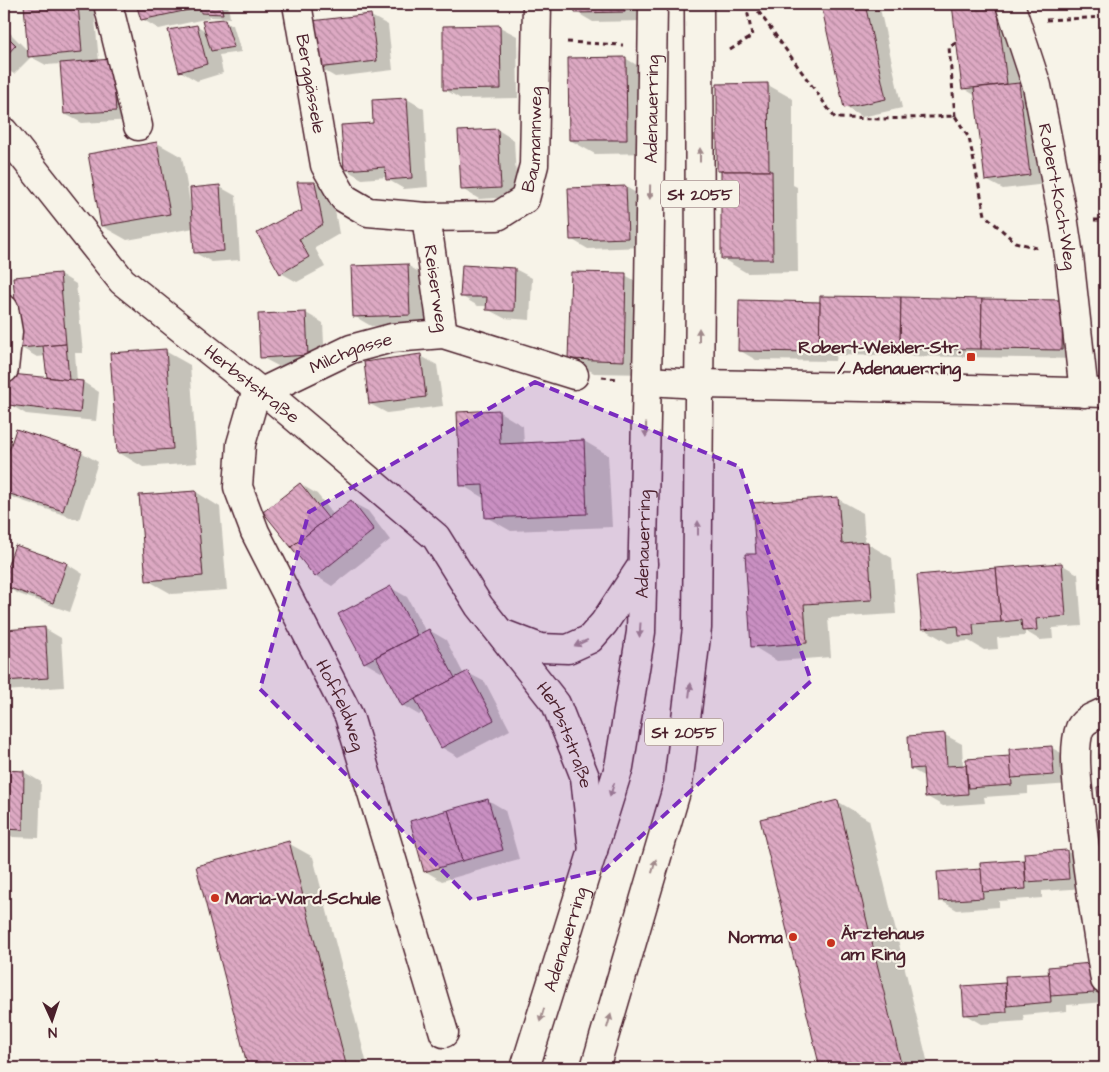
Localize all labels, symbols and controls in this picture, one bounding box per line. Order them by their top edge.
street label: Berggässele [289,32,331,136]
street label: Adenauerring [639,55,666,164]
street label: Baumannweg [515,86,549,195]
street label: Robert-Koch-Weg [1032,121,1082,271]
one-way arrow [696,147,704,163]
road number: St 2055 [661,180,739,208]
one-way arrow [646,185,654,201]
street label: Reiserweg [417,243,455,334]
street label: Milchgasse [305,326,395,380]
one-way arrow [695,327,703,343]
place label: Robert-Weixler-Str. / Adenauerring [798,335,962,382]
street label: Herbststraße [199,339,305,430]
marker: Robert-Weixler-Str. / Adenauerring [965,351,977,363]
one-way arrow [641,422,649,438]
street label: Adenauerring [630,490,658,599]
one-way arrow [694,519,702,535]
one-way arrow [636,623,644,639]
one-way arrow [574,640,588,648]
street label: Hoffeldweg [309,655,371,754]
street label: Herbststraße [530,677,598,790]
one-way arrow [686,681,694,697]
road number: St 2055 [645,719,723,746]
one-way arrow [608,783,616,798]
one-way arrow [651,858,659,873]
street label: Adenauerring [538,884,595,995]
place label: Maria-Ward-Schule [225,886,381,911]
marker: Maria-Ward-Schule [209,892,221,904]
place label: Ärztehaus am Ring [840,921,925,968]
place label: Norma [728,925,784,950]
marker: Norma [787,931,799,943]
marker: Ärztehaus am Ring [825,937,837,949]
north arrow [28,994,78,1044]
one-way arrow [538,1007,545,1022]
one-way arrow [605,1014,613,1029]
text: N [48,1022,58,1042]

